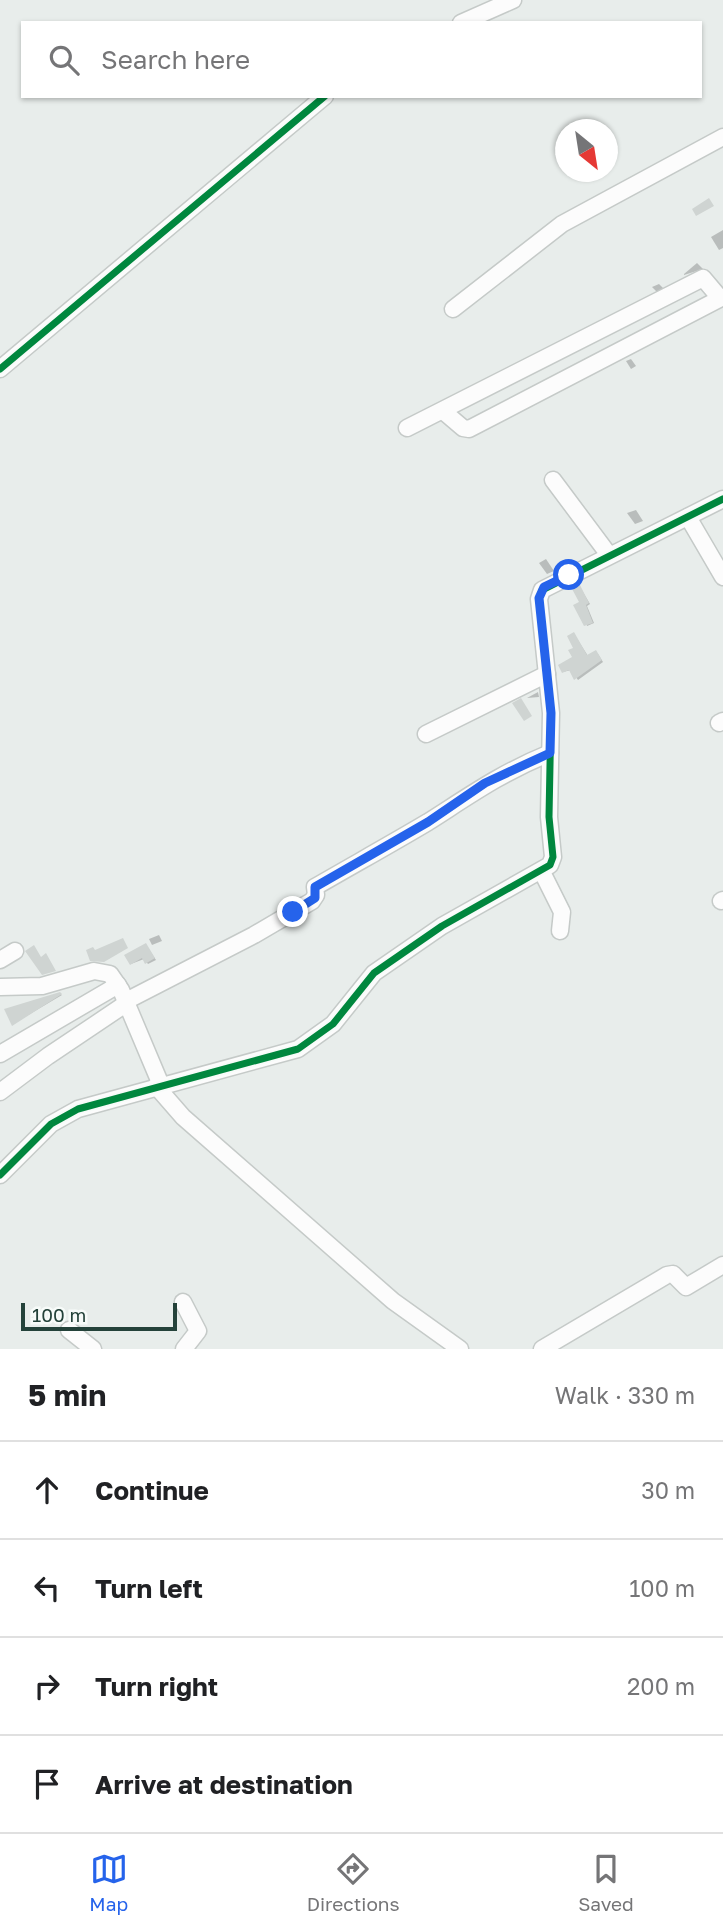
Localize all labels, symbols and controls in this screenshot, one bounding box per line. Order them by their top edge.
search box [21,21,702,98]
icon: search [45,41,83,79]
text: Search here [101,44,250,75]
north arrow [555,119,618,182]
route start [553,559,584,590]
route end [277,896,308,927]
scale bar [21,1300,177,1332]
text: 100 m [32,1303,86,1326]
text: 5 min [28,1377,106,1413]
text: Walk · 330 m [555,1381,695,1409]
icon: ahead [28,1471,66,1509]
text: Continue [95,1475,209,1506]
text: 30 m [641,1476,695,1504]
icon: left [28,1569,66,1607]
text: Turn left [95,1573,203,1604]
text: 100 m [629,1574,695,1602]
icon: right [28,1667,66,1705]
text: Turn right [95,1671,218,1702]
text: 200 m [627,1672,695,1700]
icon: arrive [28,1765,66,1803]
text: Arrive at destination [95,1769,353,1800]
tab: Map [89,1850,128,1915]
tab: Directions [307,1850,400,1915]
tab: Saved [578,1850,634,1915]

